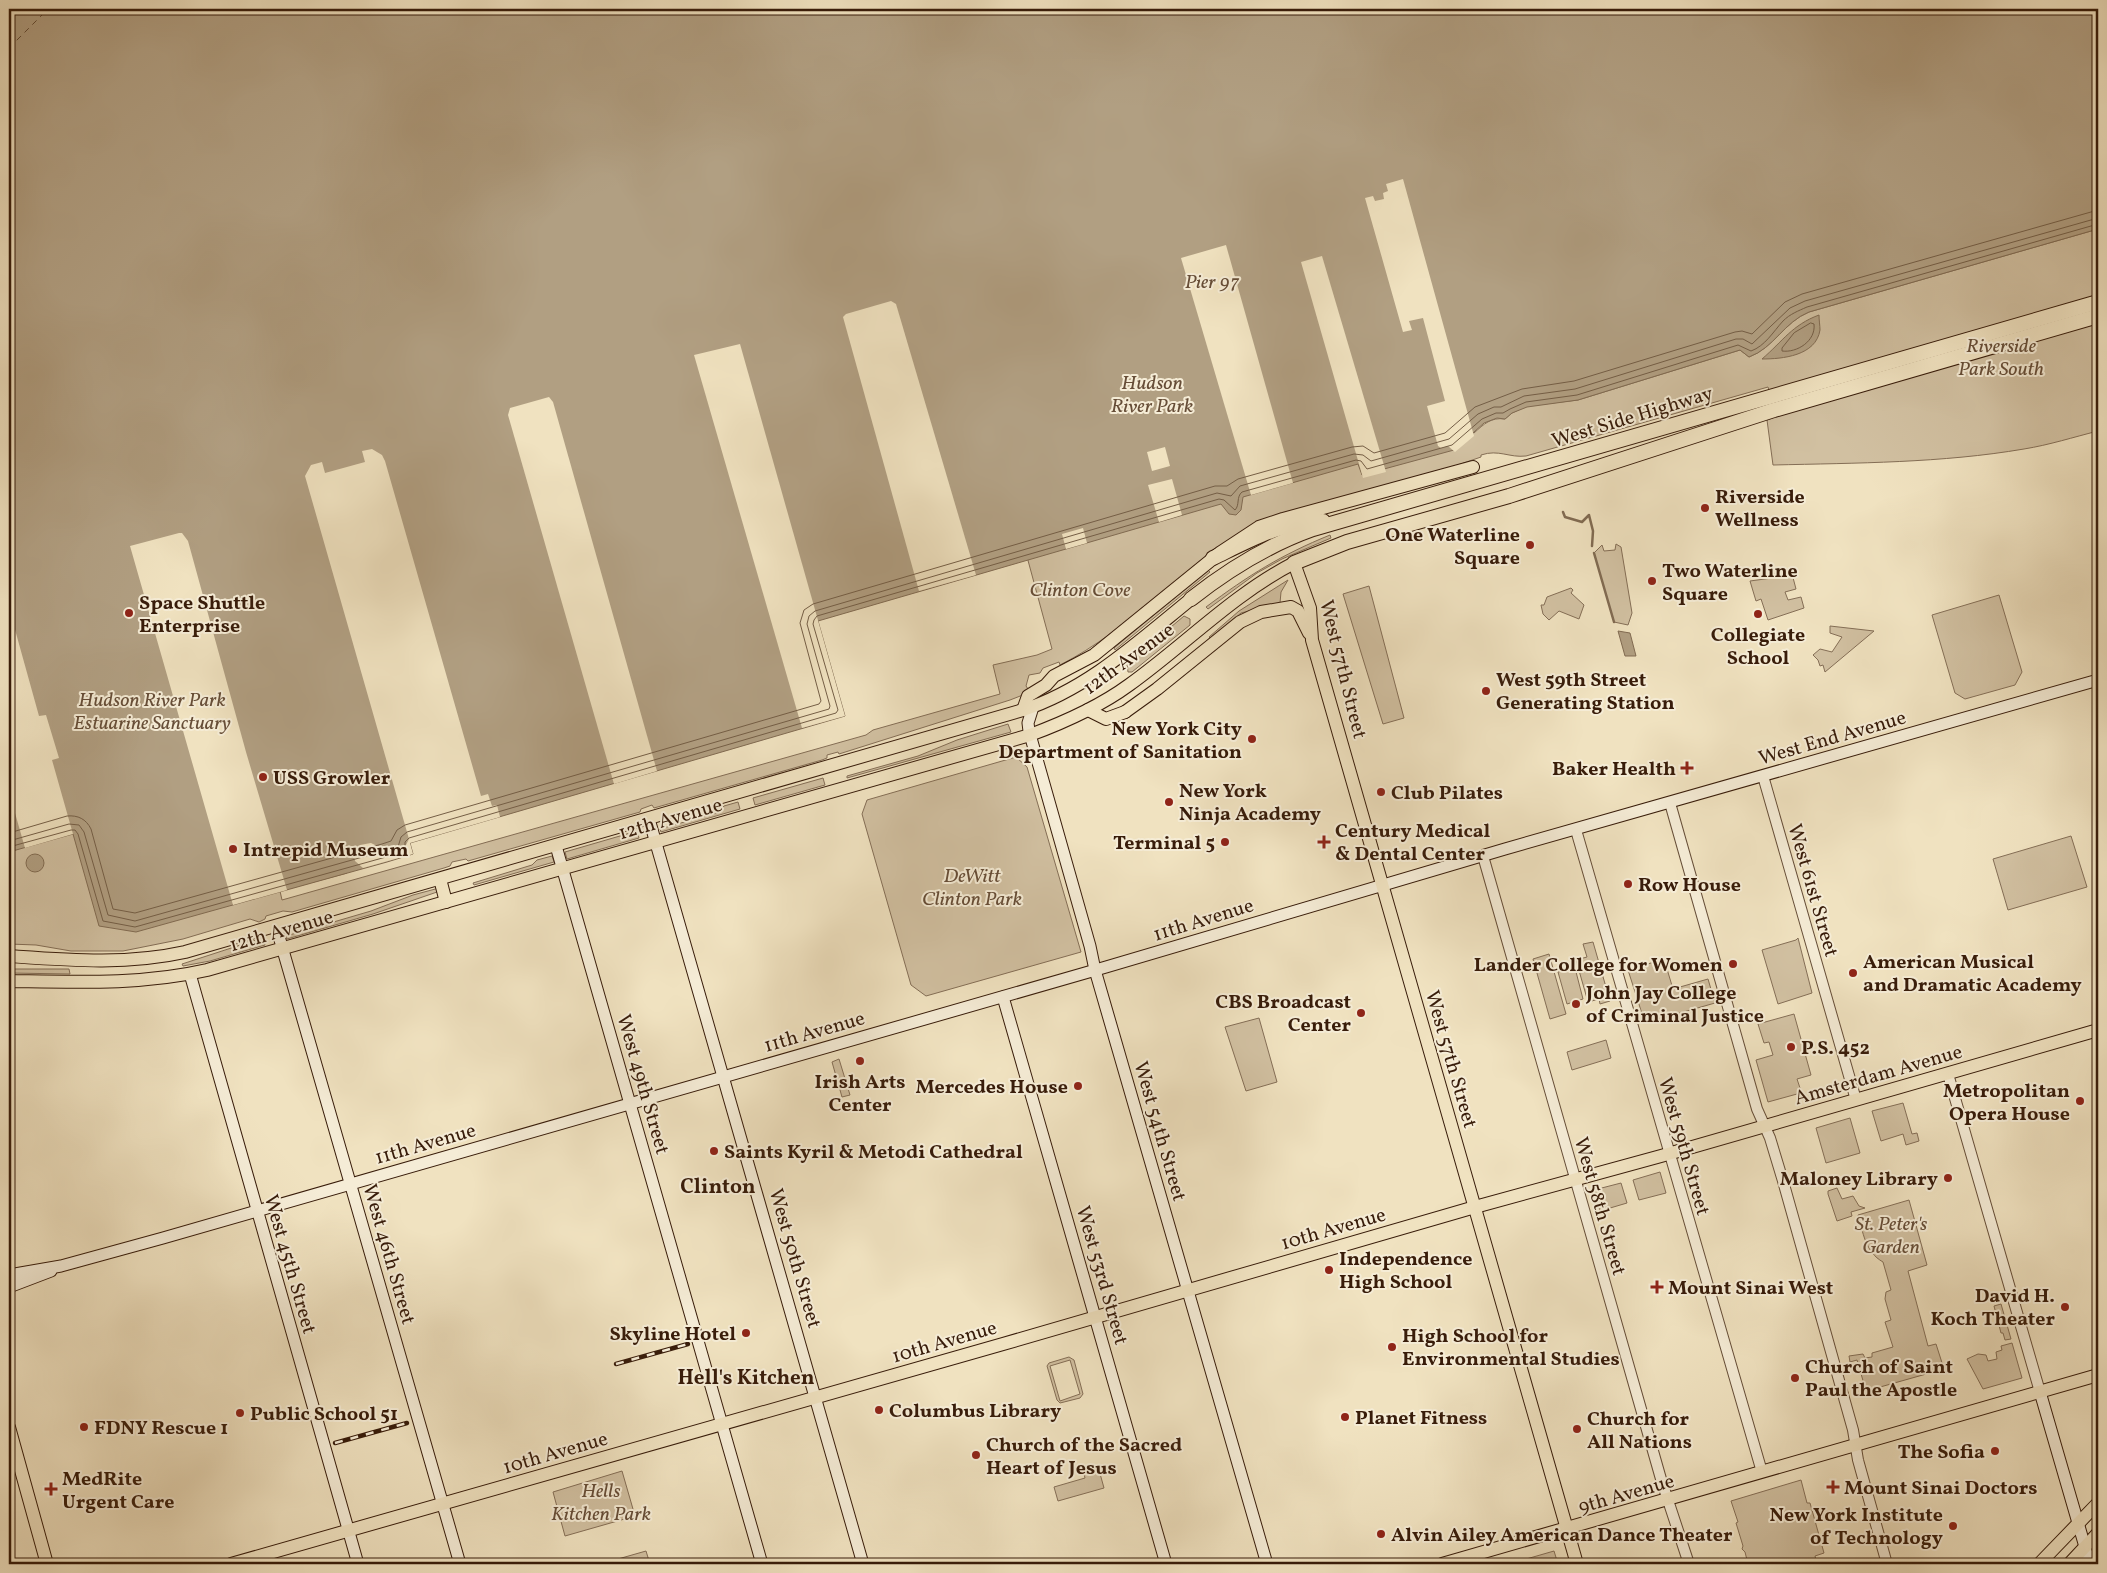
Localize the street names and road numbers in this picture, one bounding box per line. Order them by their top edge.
street label: West Side Highway [1548,380,1717,456]
street label: West 57th Street [1311,597,1373,742]
street label: 12th Avenue [1078,617,1181,702]
street label: West End Avenue [1756,704,1910,773]
street label: 12th Avenue [615,792,726,848]
street label: West 61st Street [1780,821,1844,960]
street label: 11th Avenue [1150,892,1257,949]
street label: 12th Avenue [226,904,337,960]
street label: West 57th Street [1417,987,1483,1132]
street label: 11th Avenue [761,1005,868,1061]
street label: West 49th Street [609,1011,675,1158]
street label: Amsterdam Avenue [1791,1039,1966,1113]
street label: West 54th Street [1126,1058,1192,1205]
street label: West 59th Street [1650,1074,1716,1219]
street label: 11th Avenue [372,1117,479,1173]
street label: West 58th Street [1566,1134,1632,1279]
street label: West 46th Street [355,1181,421,1328]
street label: West 50th Street [761,1185,827,1332]
street label: West 45th Street [256,1192,322,1338]
street label: 10th Avenue [1278,1202,1389,1258]
street label: West 53rd Street [1068,1203,1134,1348]
street label: 10th Avenue [889,1315,1000,1371]
street label: 10th Avenue [500,1426,611,1482]
street label: 9th Avenue [1575,1468,1678,1522]

